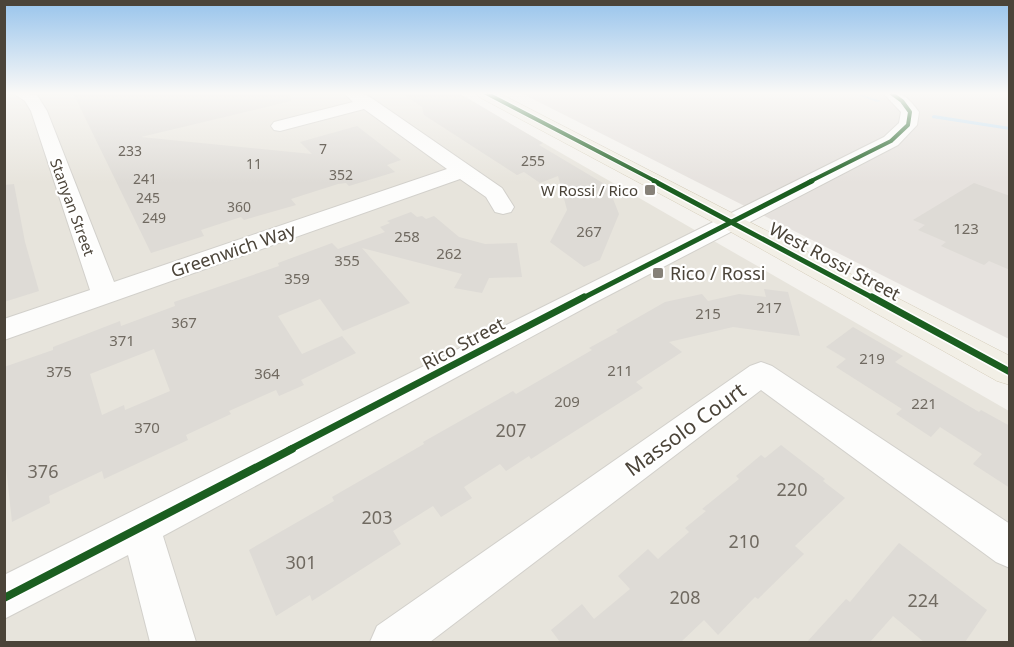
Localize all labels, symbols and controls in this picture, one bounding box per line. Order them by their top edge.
house number: 7 [319,139,327,158]
house number: 233 [118,141,142,160]
house number: 255 [521,151,545,170]
house number: 11 [246,154,262,173]
street label: Stanyan Street [46,155,100,259]
house number: 352 [329,165,353,184]
house number: 241 [133,169,157,188]
place label: W Rossi / Rico [541,180,638,200]
marker: W Rossi / Rico [643,183,657,197]
house number: 245 [136,188,160,207]
house number: 360 [227,197,251,216]
house number: 249 [142,208,166,227]
street label: West Rossi Street [765,216,905,306]
street label: Greenwich Way [167,217,299,283]
house number: 123 [953,218,979,238]
house number: 267 [576,221,602,241]
house number: 258 [394,226,420,246]
house number: 262 [436,243,462,263]
house number: 355 [334,250,360,270]
place label: Rico / Rossi [670,261,765,285]
marker: Rico / Rossi [651,266,665,280]
house number: 359 [284,268,310,288]
house number: 217 [756,297,782,317]
house number: 215 [695,303,721,323]
street label: Rico Street [417,311,509,375]
house number: 367 [171,312,197,332]
house number: 371 [109,330,135,350]
house number: 219 [859,348,885,368]
house number: 211 [607,360,633,380]
house number: 375 [46,361,72,381]
house number: 364 [254,363,280,383]
street label: Massolo Court [619,376,751,482]
house number: 209 [554,391,580,411]
house number: 221 [911,393,937,413]
house number: 370 [134,417,160,437]
house number: 207 [496,418,526,442]
house number: 376 [28,459,58,483]
house number: 220 [777,477,807,501]
house number: 203 [362,505,392,529]
house number: 210 [729,529,759,553]
house number: 301 [286,550,316,574]
house number: 208 [670,585,700,609]
house number: 224 [908,588,938,612]

